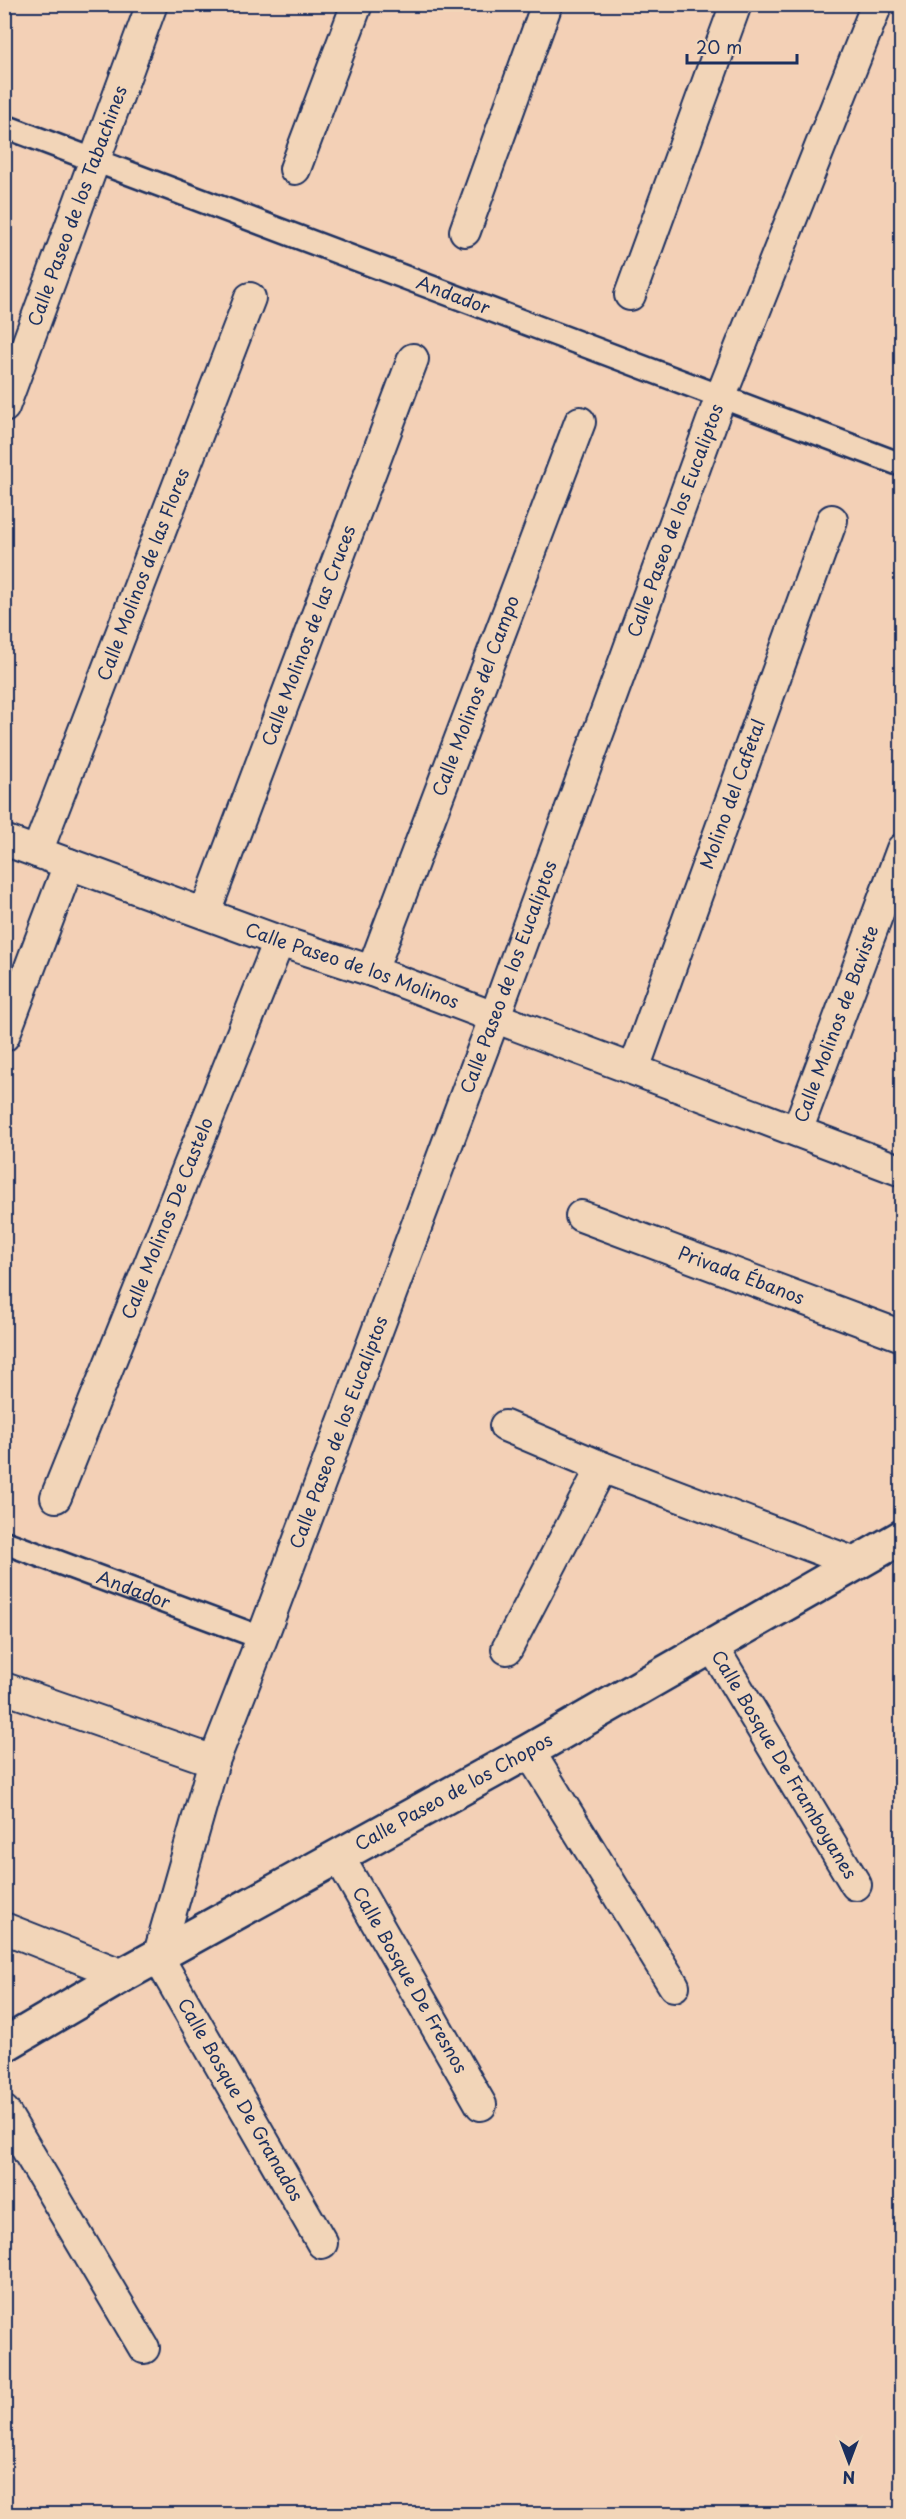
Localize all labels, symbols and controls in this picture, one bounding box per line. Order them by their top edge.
scale bar [687,27,796,65]
text: 20 m [696,33,742,60]
street label: Calle Paseo de los Tabachines [20,81,133,330]
street label: Andador [413,268,495,321]
street label: Calle Paseo de los Eucaliptos [619,400,729,641]
street label: Calle Molinos de las Flores [89,464,195,684]
street label: Calle Molinos de las Cruces [254,521,361,750]
street label: Calle Molinos del Campo [424,591,525,800]
street label: Molino del Cafetal [692,715,771,873]
street label: Calle Paseo de los Eucaliptos [452,856,563,1097]
street label: Calle Paseo de los Molinos [242,915,463,1015]
street label: Calle Molinos de Baviste [786,921,884,1126]
street label: Calle Molinos De Castelo [114,1113,219,1323]
street label: Privada Ébanos [675,1239,809,1310]
street label: Calle Paseo de los Eucaliptos [282,1312,394,1552]
street label: Andador [93,1563,175,1615]
street label: Calle Bosque De Framboyanes [706,1644,864,1884]
street label: Calle Paseo de los Chopos [349,1725,557,1857]
street label: Calle Bosque De Fresnos [347,1881,475,2078]
street label: Calle Bosque De Granados [172,1993,311,2206]
north arrow [819,2432,879,2492]
text: N [843,2466,855,2490]

